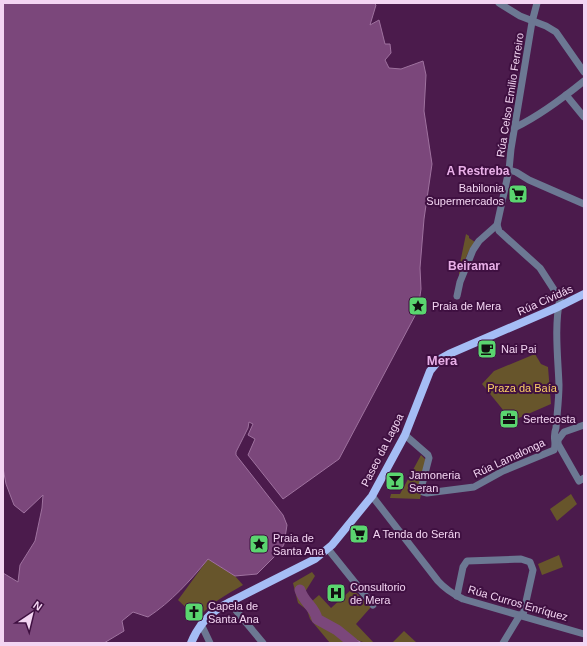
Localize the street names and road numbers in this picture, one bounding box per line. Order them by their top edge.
street label: Rúa Celso Emilio Ferreiro [494,32,526,158]
street label: Rúa Cividás [515,282,575,318]
street label: Paseo da Lagoa [358,411,406,488]
street label: Rúa Lamalonga [471,436,548,480]
street label: Rúa Curros Enríquez [467,583,569,623]

